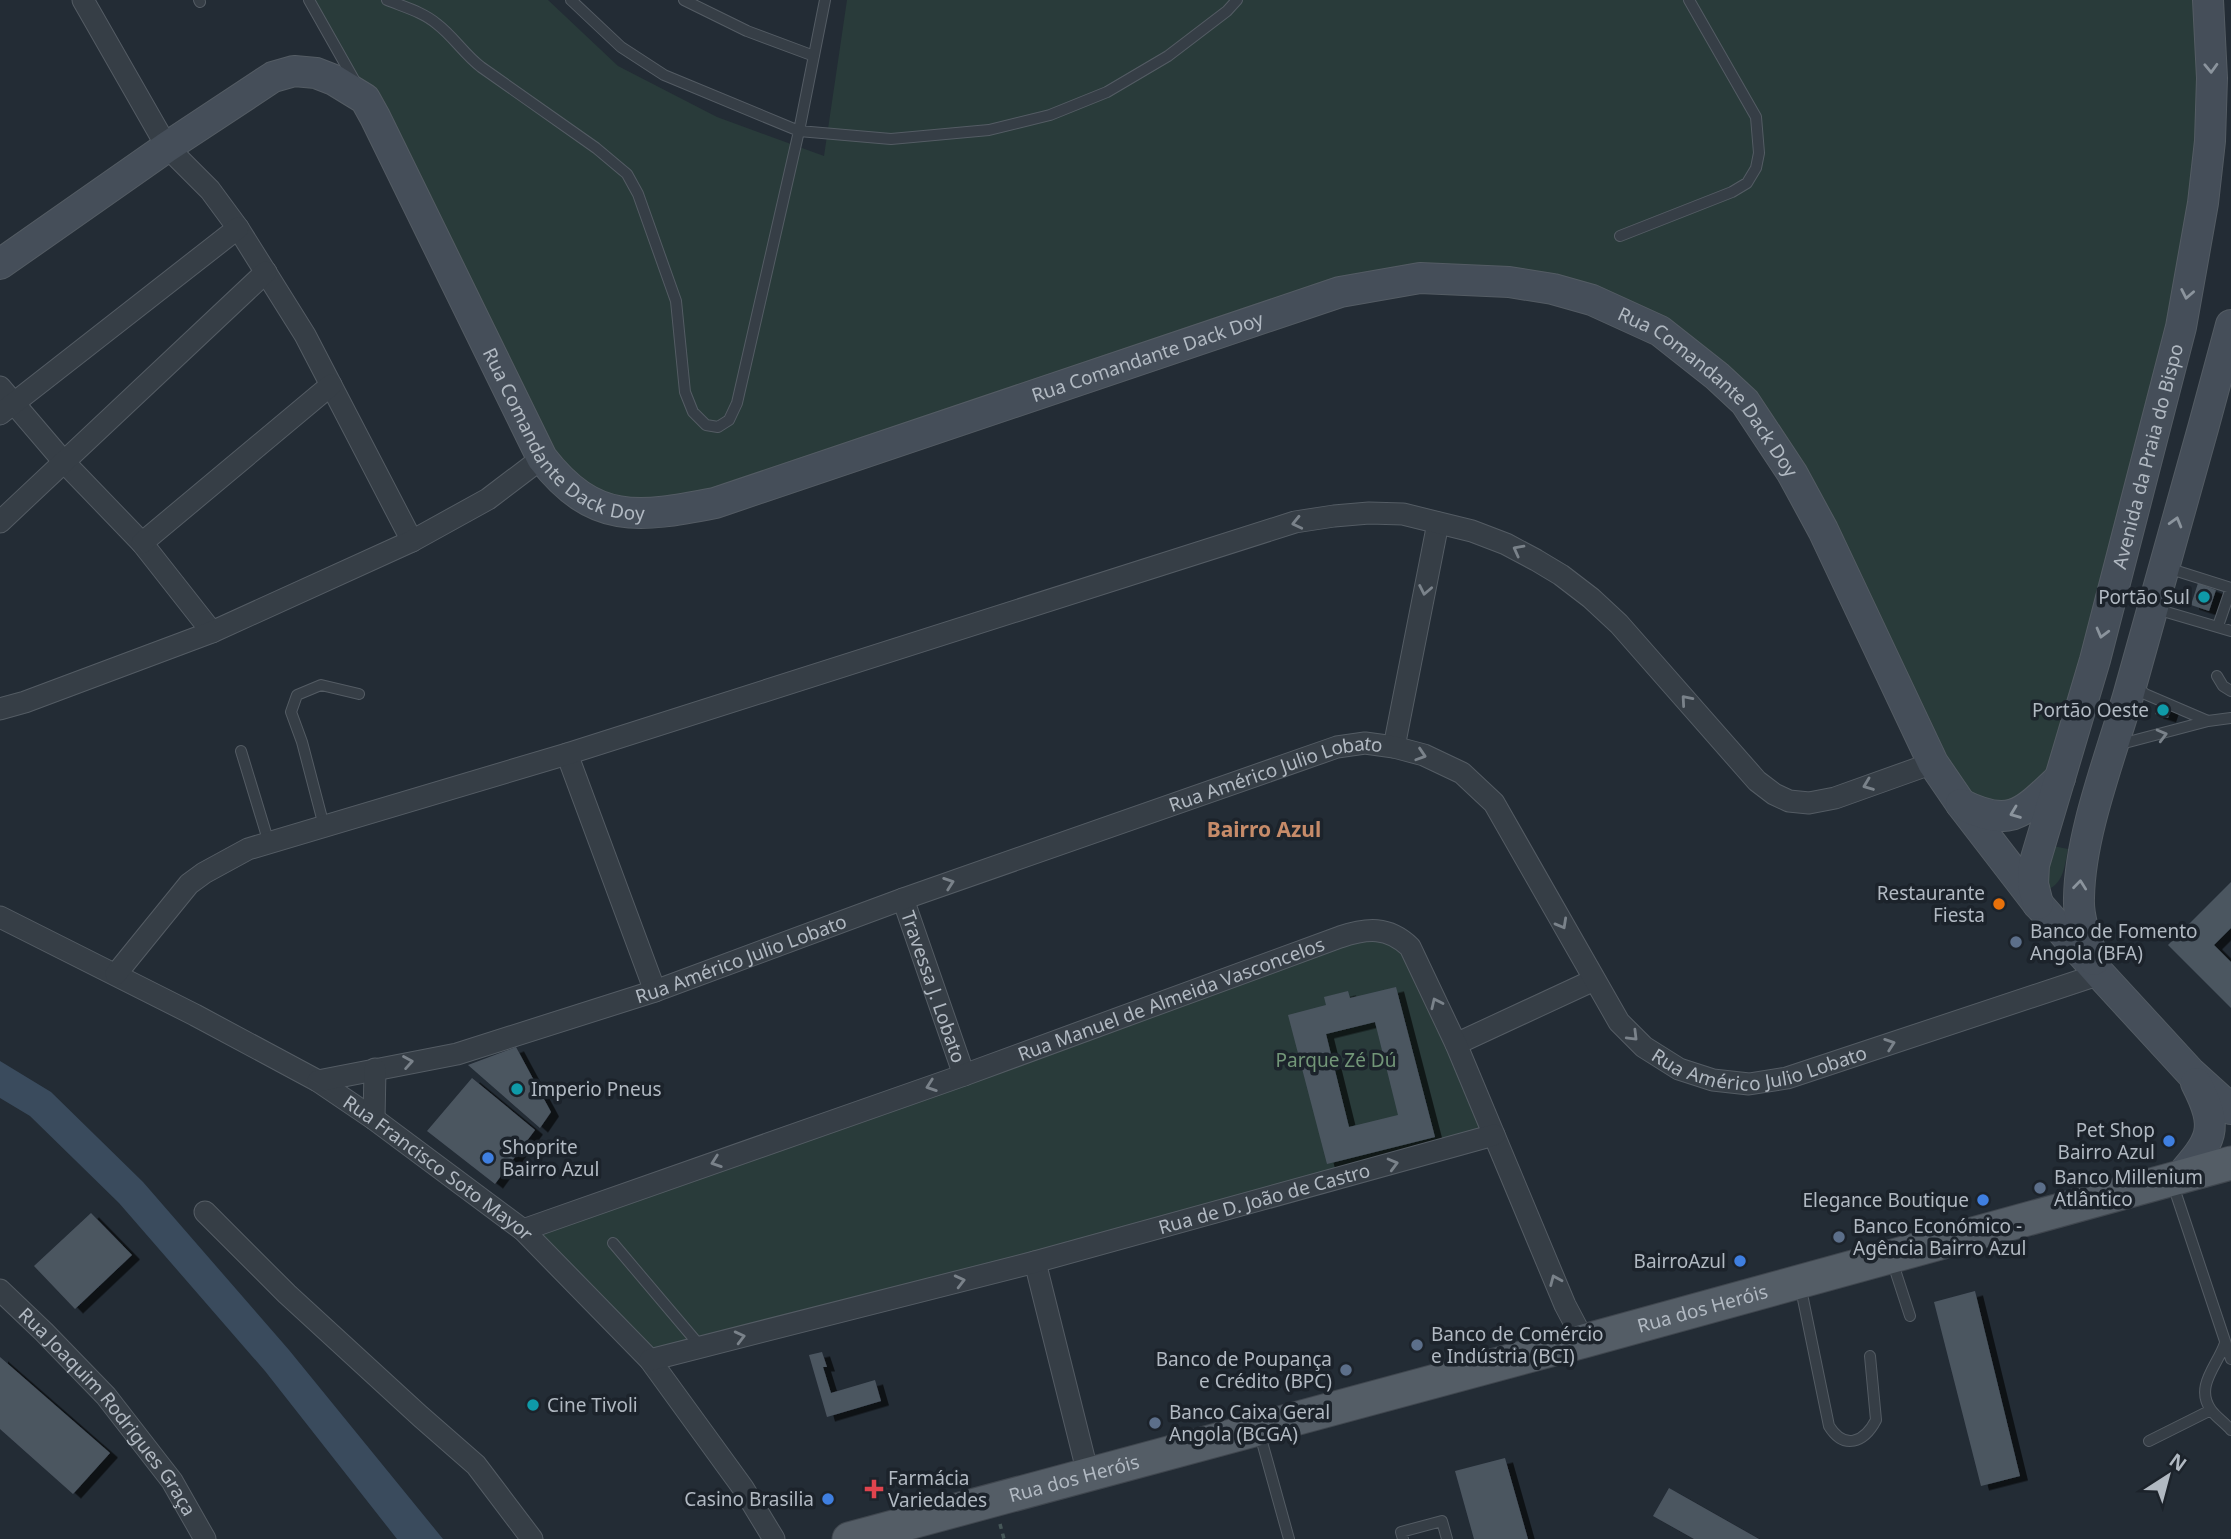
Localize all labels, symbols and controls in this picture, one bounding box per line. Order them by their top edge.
one-way arrow [2203,63,2218,74]
one-way arrow [2180,288,2195,300]
street label: Rua Comandante Dack Doy [1614,301,1804,482]
street label: Rua Comandante Dack Doy [1028,306,1267,408]
street label: Avenida da Praia do Bispo [2106,341,2189,572]
street label: Rua Comandante Dack Doy [477,343,645,526]
one-way arrow [1291,515,1303,529]
one-way arrow [2168,517,2182,529]
one-way arrow [1512,545,1525,559]
one-way arrow [1418,584,1433,596]
place label: Portão Sul [2098,584,2190,610]
marker: Portão Sul [2196,589,2212,605]
one-way arrow [2096,627,2110,639]
one-way arrow [1682,696,1694,709]
place label: Portão Oeste [2032,697,2149,723]
marker: Portão Oeste [2155,702,2171,718]
one-way arrow [2155,729,2167,743]
street label: Rua Américo Julio Lobato [1165,730,1384,818]
one-way arrow [1415,747,1427,761]
one-way arrow [1863,777,1875,791]
one-way arrow [2010,804,2022,818]
district label: Bairro Azul [1207,815,1321,843]
one-way arrow [943,877,955,891]
one-way arrow [2073,879,2088,891]
place label: Restaurante Fiesta [1877,880,1985,928]
marker: Restaurante Fiesta [1991,896,2007,912]
street label: Travessa J. Lobato [895,907,972,1066]
street label: Rua Américo Julio Lobato [632,908,850,1010]
one-way arrow [1554,917,1567,929]
place label: Banco de Fomento Angola (BFA) [2030,918,2198,966]
street label: Rua Manuel de Almeida Vasconcelos [1014,931,1328,1067]
marker: Banco de Fomento Angola (BFA) [2008,934,2024,950]
one-way arrow [1431,998,1445,1010]
one-way arrow [1624,1027,1637,1040]
street label: Rua Américo Julio Lobato [1648,1037,1872,1059]
one-way arrow [1884,1037,1896,1052]
text: Rua Américo Julio Lobato [1647,1039,1870,1097]
park label: Parque Zé Dú [1276,1047,1396,1073]
one-way arrow [402,1056,414,1071]
place label: Imperio Pneus [531,1076,662,1102]
one-way arrow [925,1078,937,1092]
marker: Imperio Pneus [509,1081,525,1097]
street label: Rua Francisco Soto Mayor [338,1089,539,1246]
place label: Pet Shop Bairro Azul [2058,1117,2155,1165]
marker: Pet Shop Bairro Azul [2161,1133,2177,1149]
place label: Shoprite Bairro Azul [502,1134,599,1182]
marker: Shoprite Bairro Azul [480,1150,496,1166]
one-way arrow [711,1154,723,1168]
street label: Rua de D. João de Castro [1155,1157,1373,1240]
one-way arrow [1387,1158,1399,1173]
place label: Banco Millenium Atlântico [2054,1164,2203,1212]
marker: Banco Millenium Atlântico [2032,1180,2048,1196]
place label: Elegance Boutique [1802,1187,1969,1213]
marker: Elegance Boutique [1975,1192,1991,1208]
place label: Banco Económico - Agência Bairro Azul [1853,1213,2026,1261]
marker: Banco Económico - Agência Bairro Azul [1831,1229,1847,1245]
place label: BairroAzul [1634,1248,1726,1274]
marker: BairroAzul [1732,1253,1748,1269]
one-way arrow [1549,1274,1563,1286]
one-way arrow [954,1275,966,1289]
street label: Rua dos Heróis [1634,1278,1771,1339]
street label: Rua Joaquim Rodrigues Graça [13,1302,202,1521]
place label: Banco de Comércio e Indústria (BCI) [1431,1321,1604,1369]
one-way arrow [734,1331,746,1345]
marker: Banco de Comércio e Indústria (BCI) [1409,1337,1425,1353]
place label: Banco de Poupança e Crédito (BPC) [1156,1346,1332,1394]
marker: Banco de Poupança e Crédito (BPC) [1338,1362,1354,1378]
place label: Cine Tivoli [547,1392,638,1418]
marker: Cine Tivoli [525,1397,541,1413]
place label: Banco Caixa Geral Angola (BCGA) [1169,1399,1330,1447]
marker: Banco Caixa Geral Angola (BCGA) [1147,1415,1163,1431]
north arrow [2133,1441,2203,1511]
text: N [2164,1447,2192,1477]
street label: Rua dos Heróis [1006,1448,1142,1508]
place label: Farmácia Variedades [888,1465,987,1513]
marker: Farmácia Variedades [866,1481,882,1497]
place label: Casino Brasilia [684,1486,814,1512]
marker: Casino Brasilia [820,1491,836,1507]

